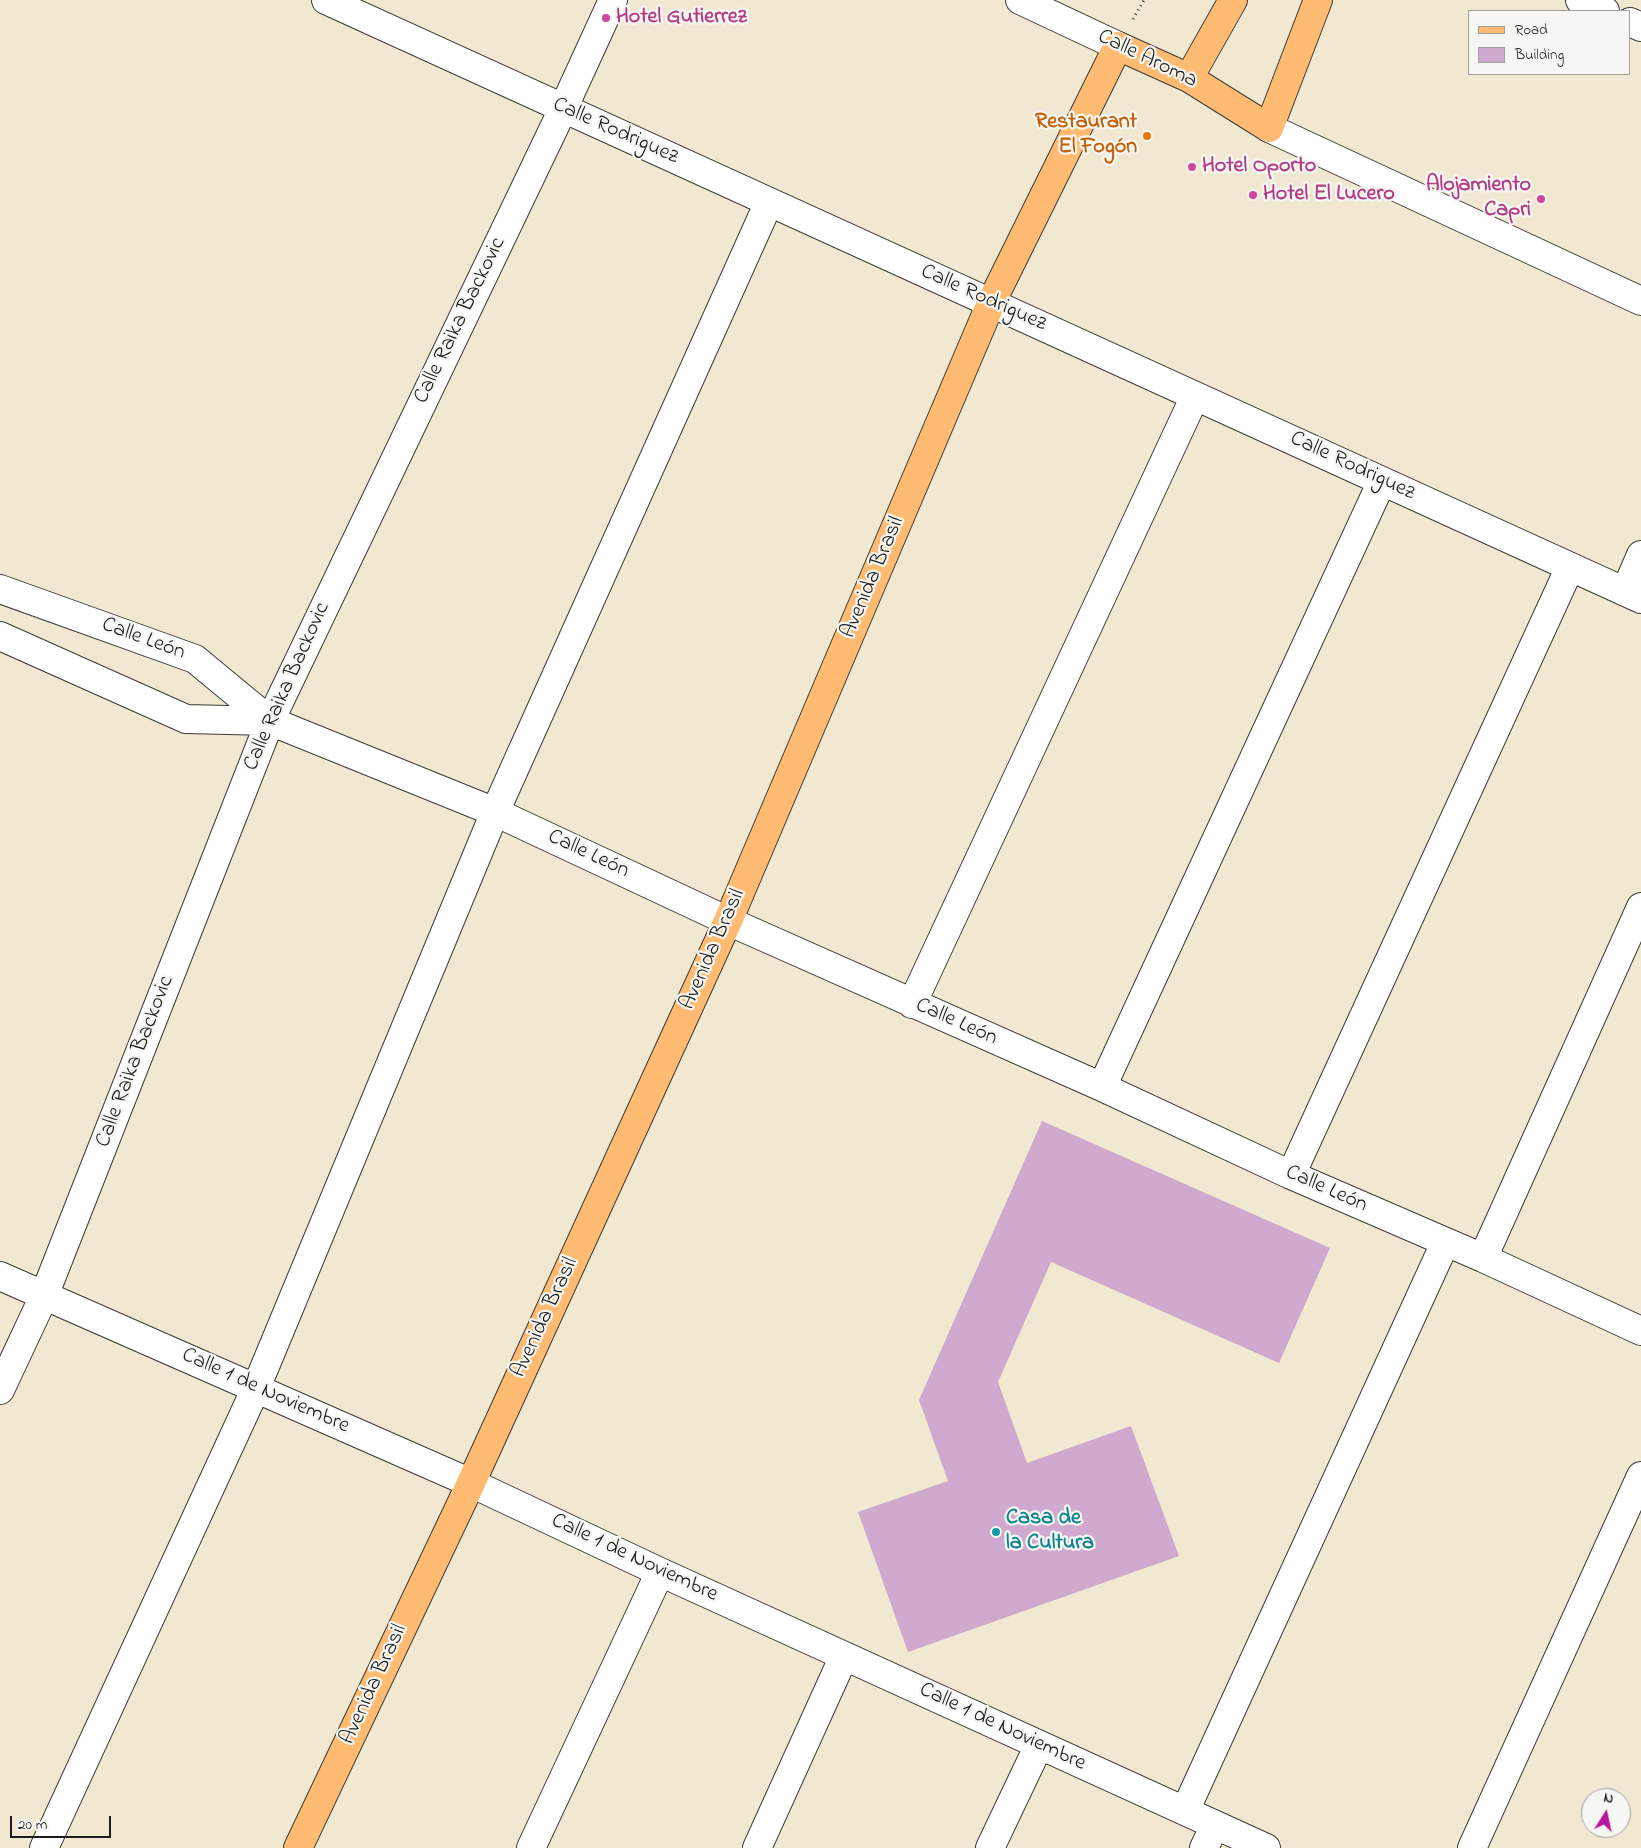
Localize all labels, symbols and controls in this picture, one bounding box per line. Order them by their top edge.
place label: Hotel Gutierrez [616,5,747,31]
legend [1468,10,1631,75]
marker: Hotel Gutierrez [600,12,612,24]
text: Road [1515,19,1548,41]
street label: Calle Aroma [1093,25,1201,95]
text: Building [1515,44,1564,66]
street label: Calle Rodriguez [548,92,682,172]
place label: Restaurant El Fogón [1035,110,1137,162]
marker: Restaurant El Fogón [1141,130,1153,142]
place label: Hotel Oporto [1202,154,1316,180]
marker: Hotel Oporto [1186,161,1198,173]
place label: Alojamiento Capri [1426,173,1531,225]
place label: Hotel El Lucero [1263,182,1395,208]
marker: Hotel El Lucero [1247,189,1259,201]
marker: Alojamiento Capri [1535,193,1547,205]
street label: Calle Raika Backovic [409,234,513,408]
street label: Calle Rodriguez [916,259,1050,339]
street label: Calle Rodriguez [1285,427,1419,507]
street label: Avenida Brasil [837,513,911,643]
street label: Calle Raika Backovic [239,599,337,775]
street label: Calle León [98,613,188,667]
street label: Calle León [543,825,633,885]
street label: Avenida Brasil [676,885,752,1015]
street label: Calle Raika Backovic [91,973,181,1151]
street label: Calle León [911,993,1001,1053]
street label: Calle León [1281,1160,1371,1220]
street label: Avenida Brasil [507,1254,585,1382]
street label: Calle 1 de Noviembre [177,1343,353,1441]
place label: Casa de la Cultura [1006,1506,1094,1558]
street label: Calle 1 de Noviembre [546,1509,722,1609]
marker: Casa de la Cultura [990,1526,1002,1538]
street label: Avenida Brasil [336,1621,414,1749]
street label: Calle 1 de Noviembre [914,1678,1090,1778]
north arrow [1581,1788,1631,1838]
text: N [1602,1788,1615,1810]
scale bar [12,1806,114,1838]
text: 20 m [18,1814,47,1836]

